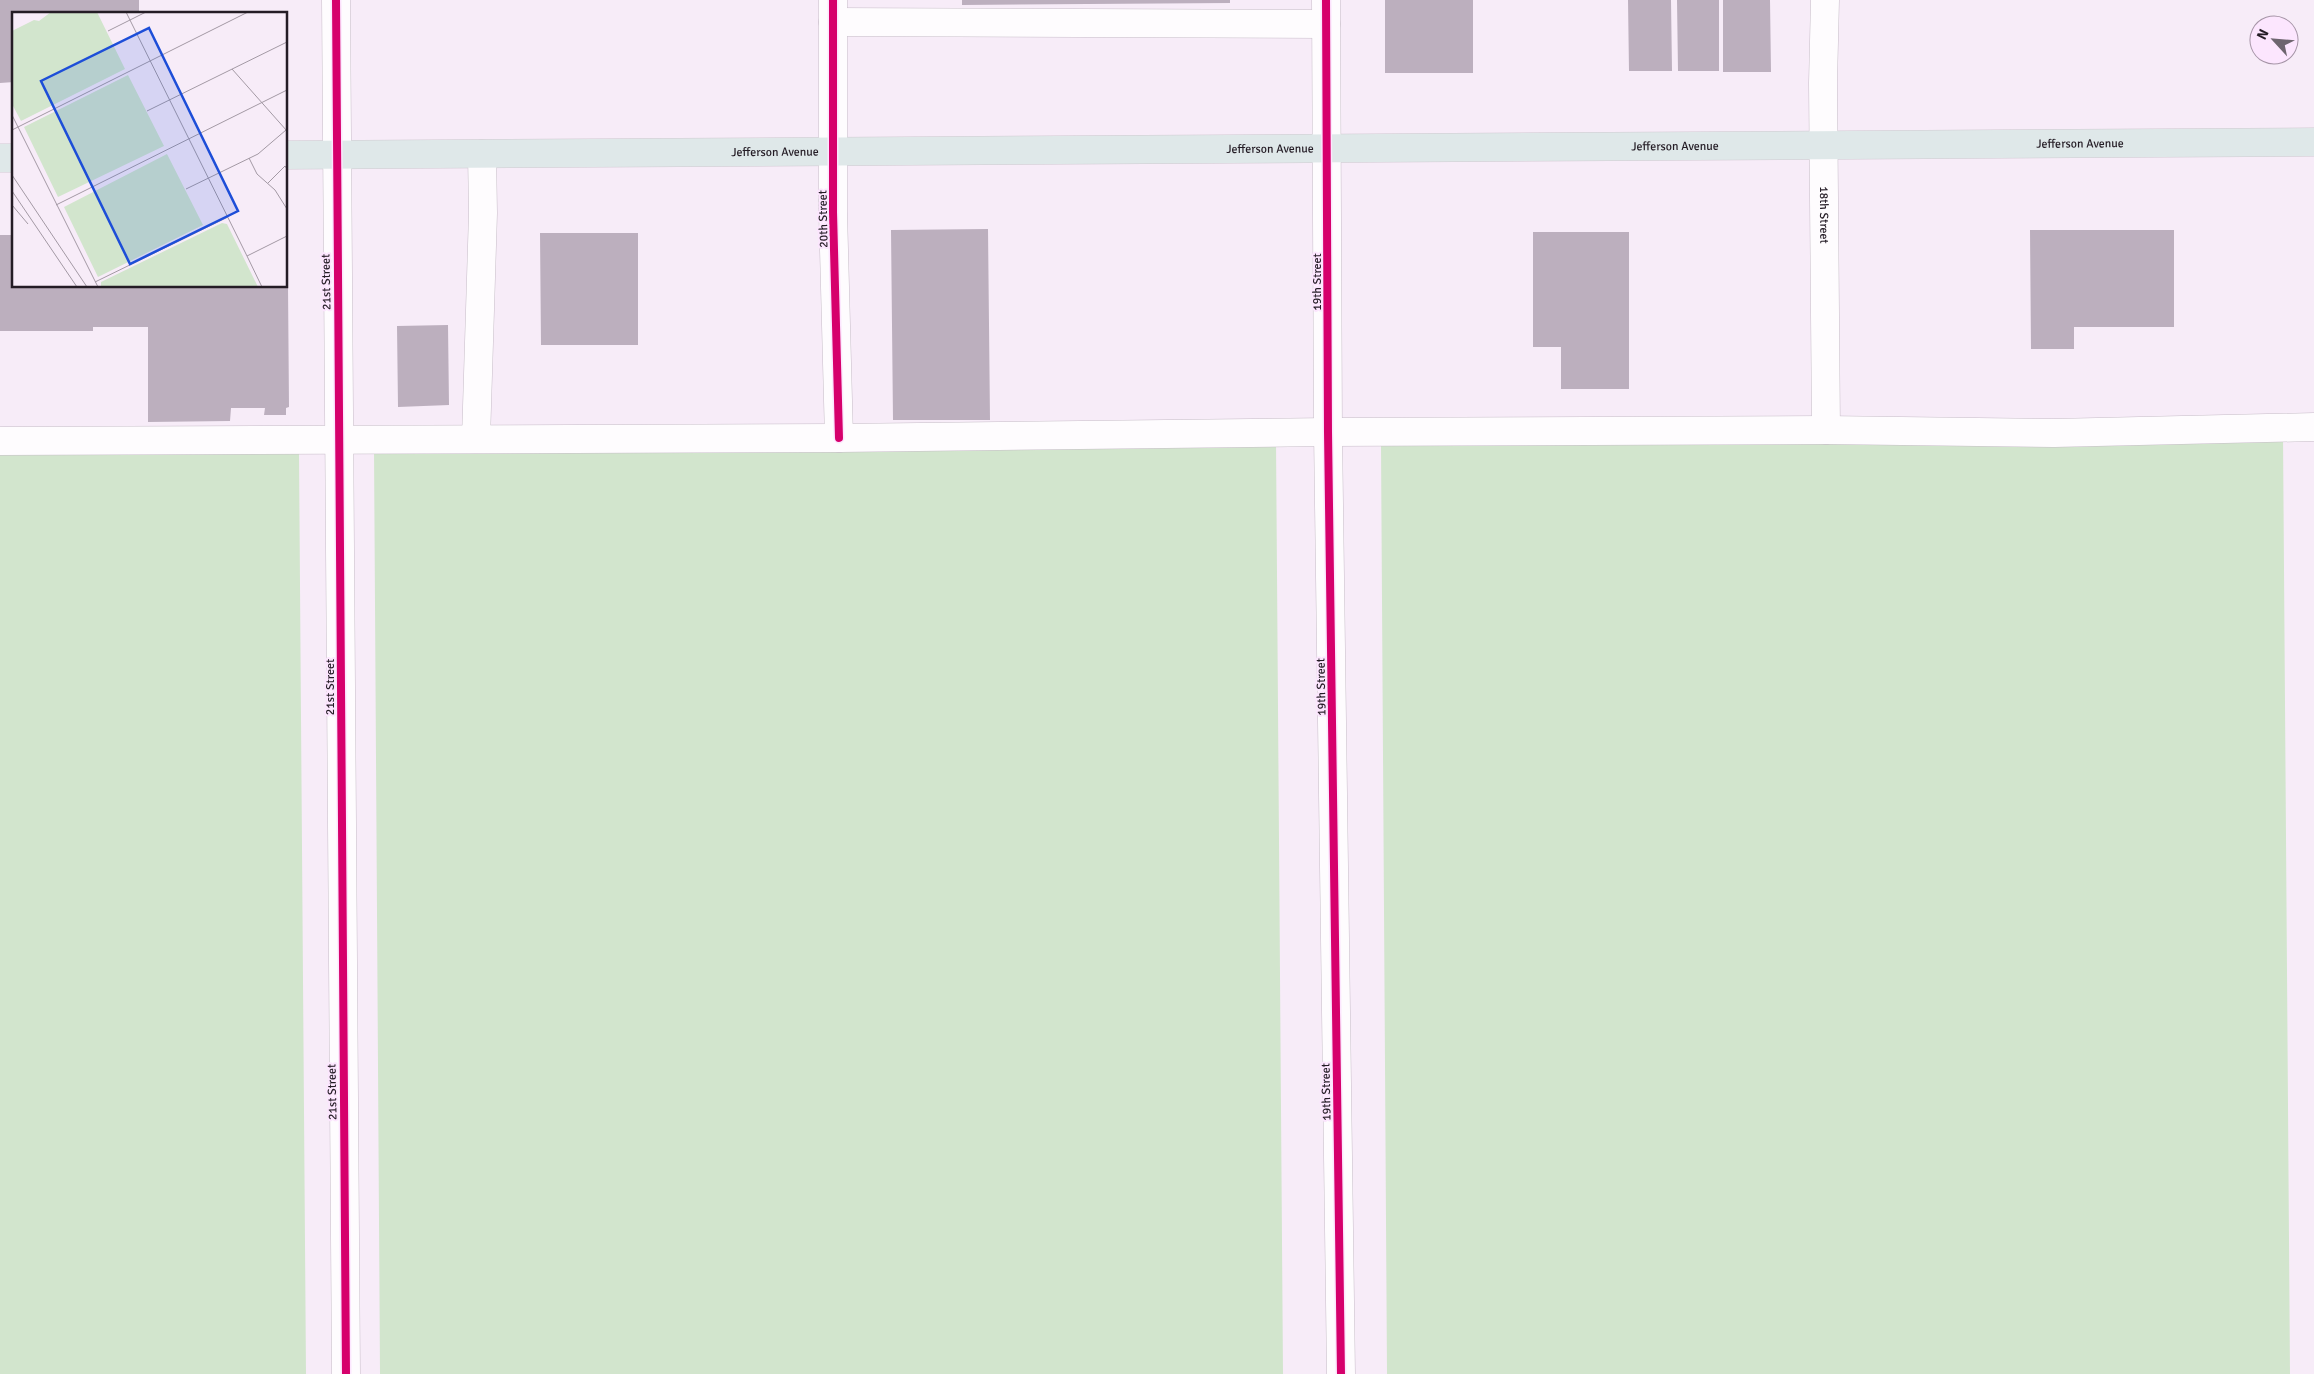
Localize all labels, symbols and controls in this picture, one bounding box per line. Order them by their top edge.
inset map [12,12,288,288]
north arrow [2249,15,2299,65]
text: N [2253,26,2273,43]
street label: Jefferson Avenue [2036,136,2124,152]
street label: Jefferson Avenue [1631,139,1719,154]
street label: Jefferson Avenue [1226,141,1314,157]
street label: Jefferson Avenue [731,145,819,160]
street label: 18th Street [1816,186,1831,244]
street label: 20th Street [815,190,832,248]
street label: 19th Street [1310,253,1325,311]
street label: 21st Street [319,254,334,310]
street label: 19th Street [1313,658,1330,716]
street label: 21st Street [323,659,338,715]
street label: 19th Street [1318,1063,1335,1121]
street label: 21st Street [325,1064,340,1120]

